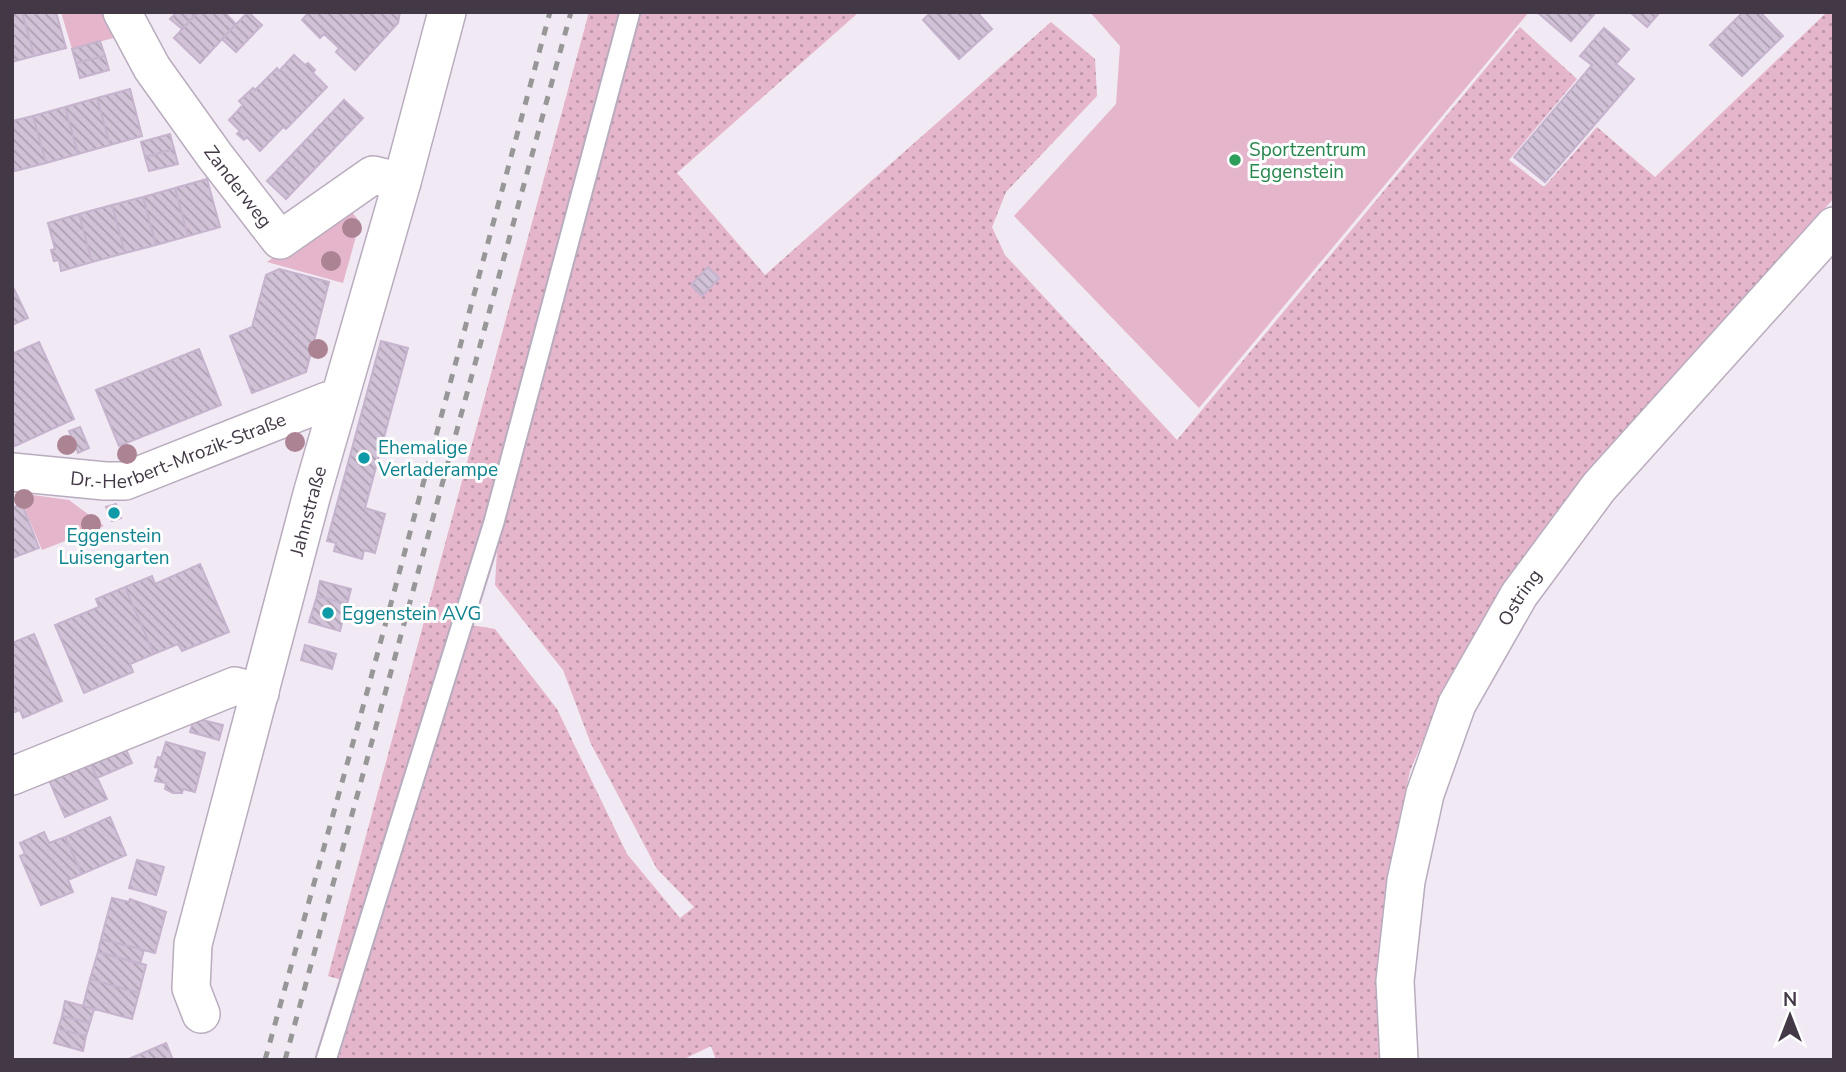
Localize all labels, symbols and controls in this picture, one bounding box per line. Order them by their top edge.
place label: Sportzentrum Eggenstein [1249,137,1366,185]
street label: Zanderweg [197,140,278,233]
marker: Sportzentrum Eggenstein [1227,152,1243,168]
street label: Dr.-Herbert-Mrozik-Straße [69,407,290,495]
place label: Ehemalige Verladerampe [377,435,498,483]
marker: Ehemalige Verladerampe [356,450,372,466]
street label: Jahnstraße [284,463,333,560]
marker: Eggenstein Luisengarten [106,505,122,521]
place label: Eggenstein Luisengarten [58,523,170,571]
street label: Ostring [1492,564,1548,631]
place label: Eggenstein AVG [342,601,481,627]
marker: Eggenstein AVG [320,605,336,621]
north arrow [1755,981,1825,1051]
text: N [1783,987,1797,1013]

